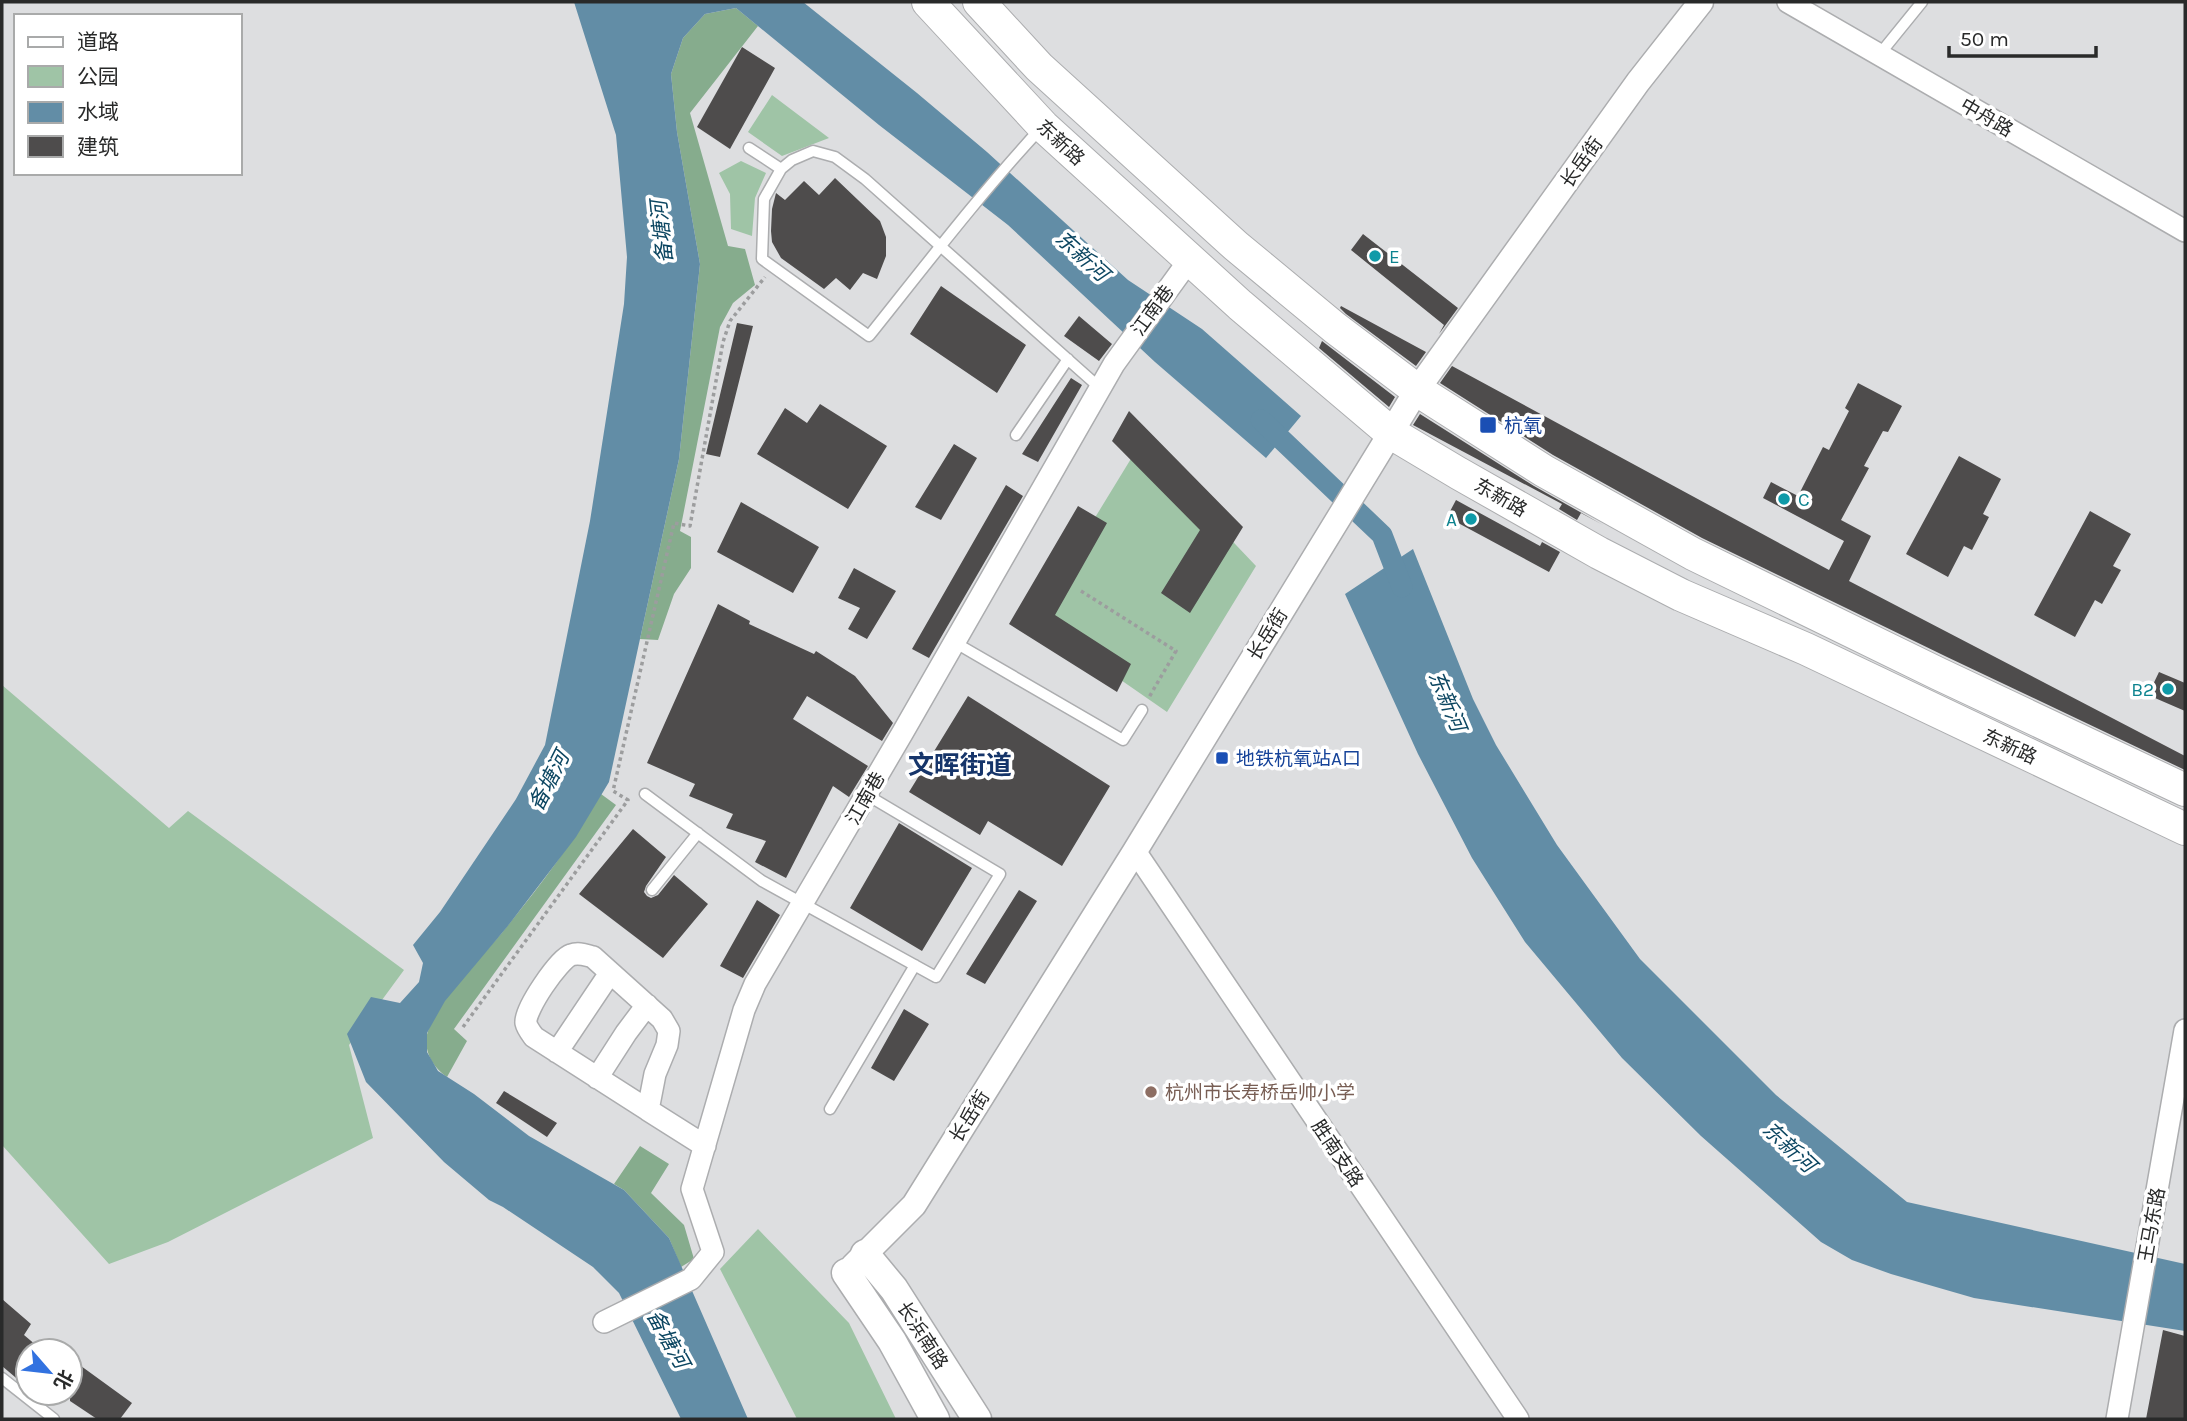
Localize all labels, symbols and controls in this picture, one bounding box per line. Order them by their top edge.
legend [14,14,242,175]
scale bar [1949,14,2096,58]
text: 50 m [1960,27,2009,51]
text: 道路 [77,30,119,54]
text: 公园 [77,65,119,89]
street label: 中舟路 [1956,94,2017,142]
text: 水域 [77,100,119,124]
street label: 东新路 [1032,115,1089,170]
street label: 长岳街 [1556,133,1607,192]
text: 建筑 [77,135,119,159]
water label: 备塘河 [646,195,677,265]
water label: 东新河 [1051,226,1116,289]
place label: E [1389,246,1400,268]
marker: E [1367,248,1383,264]
street label: 江南巷 [1127,281,1178,340]
marker: 杭氧 [1478,415,1498,435]
place label: 杭氧 [1504,415,1542,437]
street label: 东新路 [1470,474,1531,522]
place label: C [1798,489,1810,511]
marker: C [1776,491,1792,507]
place label: A [1446,509,1457,531]
marker: A [1463,511,1479,527]
street label: 长岳街 [1243,605,1292,665]
water label: 东新河 [1424,667,1472,738]
place label: B2 [2131,679,2154,701]
marker: B2 [2160,681,2176,697]
street label: 东新路 [1979,725,2040,769]
water label: 备塘河 [524,744,576,815]
place label: 地铁杭氧站A口 [1236,748,1361,770]
district label: 文晖街道 [908,750,1012,781]
marker: 地铁杭氧站A口 [1214,750,1230,766]
street label: 江南巷 [842,768,890,829]
place label: 杭州市长寿桥岳帅小学 [1165,1082,1355,1104]
marker: 杭州市长寿桥岳帅小学 [1143,1084,1159,1100]
street label: 长岳街 [945,1087,994,1147]
street label: 胜南支路 [1307,1116,1368,1191]
water label: 东新河 [1758,1117,1823,1180]
street label: 王马东路 [2135,1186,2169,1265]
street label: 长浜南路 [892,1298,952,1373]
water label: 备塘河 [642,1306,696,1376]
north arrow [14,1337,84,1407]
text: 北 [49,1366,77,1393]

